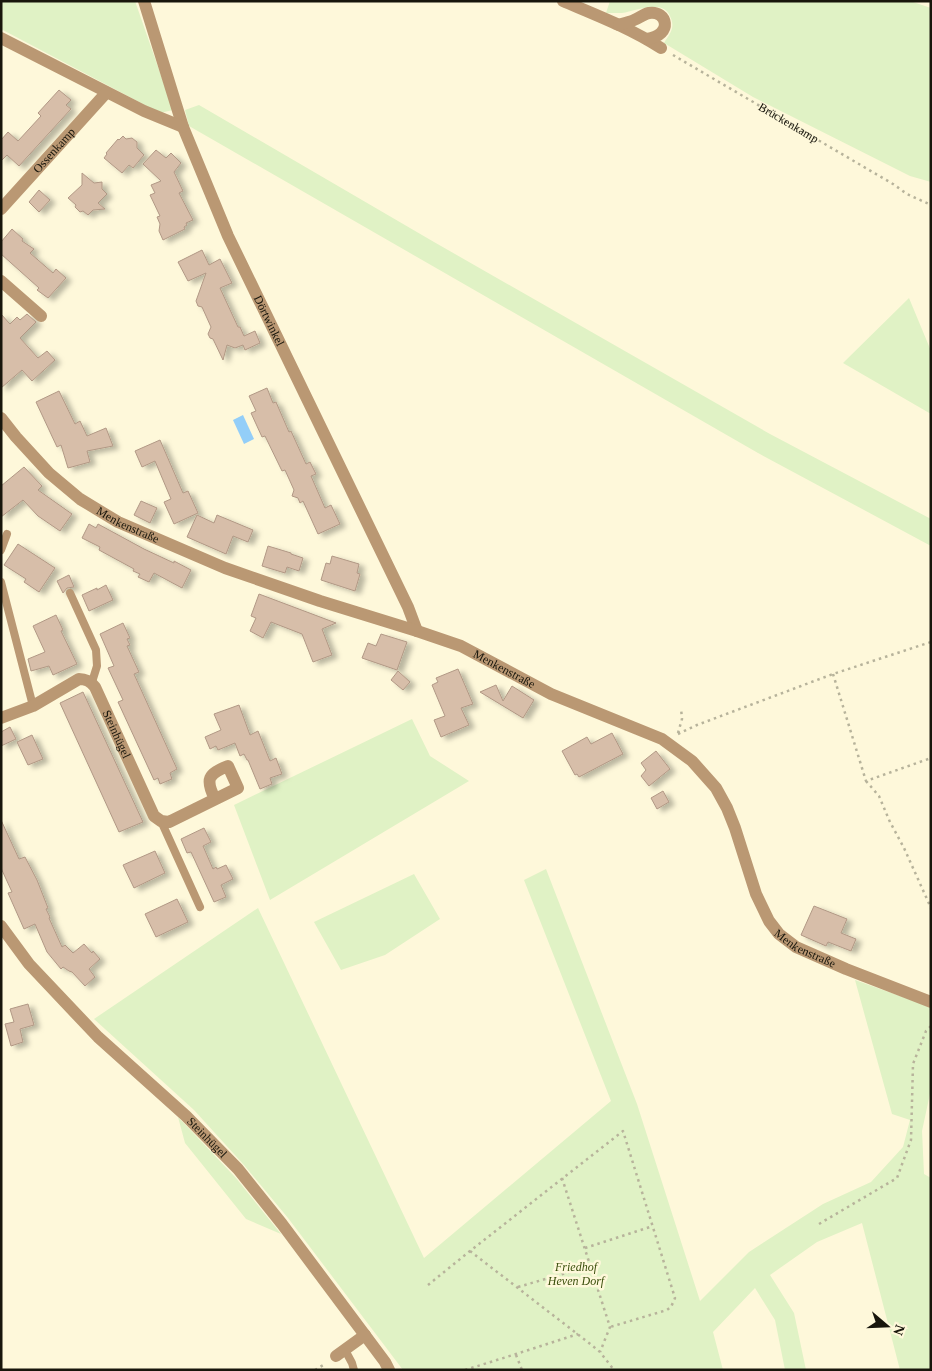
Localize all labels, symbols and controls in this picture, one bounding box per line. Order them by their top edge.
street label: Brückenkamp [756,100,821,146]
street label: Ossenkamp [30,125,78,176]
street label: Dörtwinkel [251,293,288,349]
street label: Menkenstraße [94,504,161,546]
street label: Menkenstraße [471,647,538,691]
street label: Steinhügel [100,708,134,761]
street label: Menkenstraße [772,926,838,971]
street label: Steinhügel [184,1114,231,1161]
park label: Friedhof Heven Dorf [547,1260,606,1288]
north arrow [862,1301,912,1351]
text: N [890,1323,908,1337]

